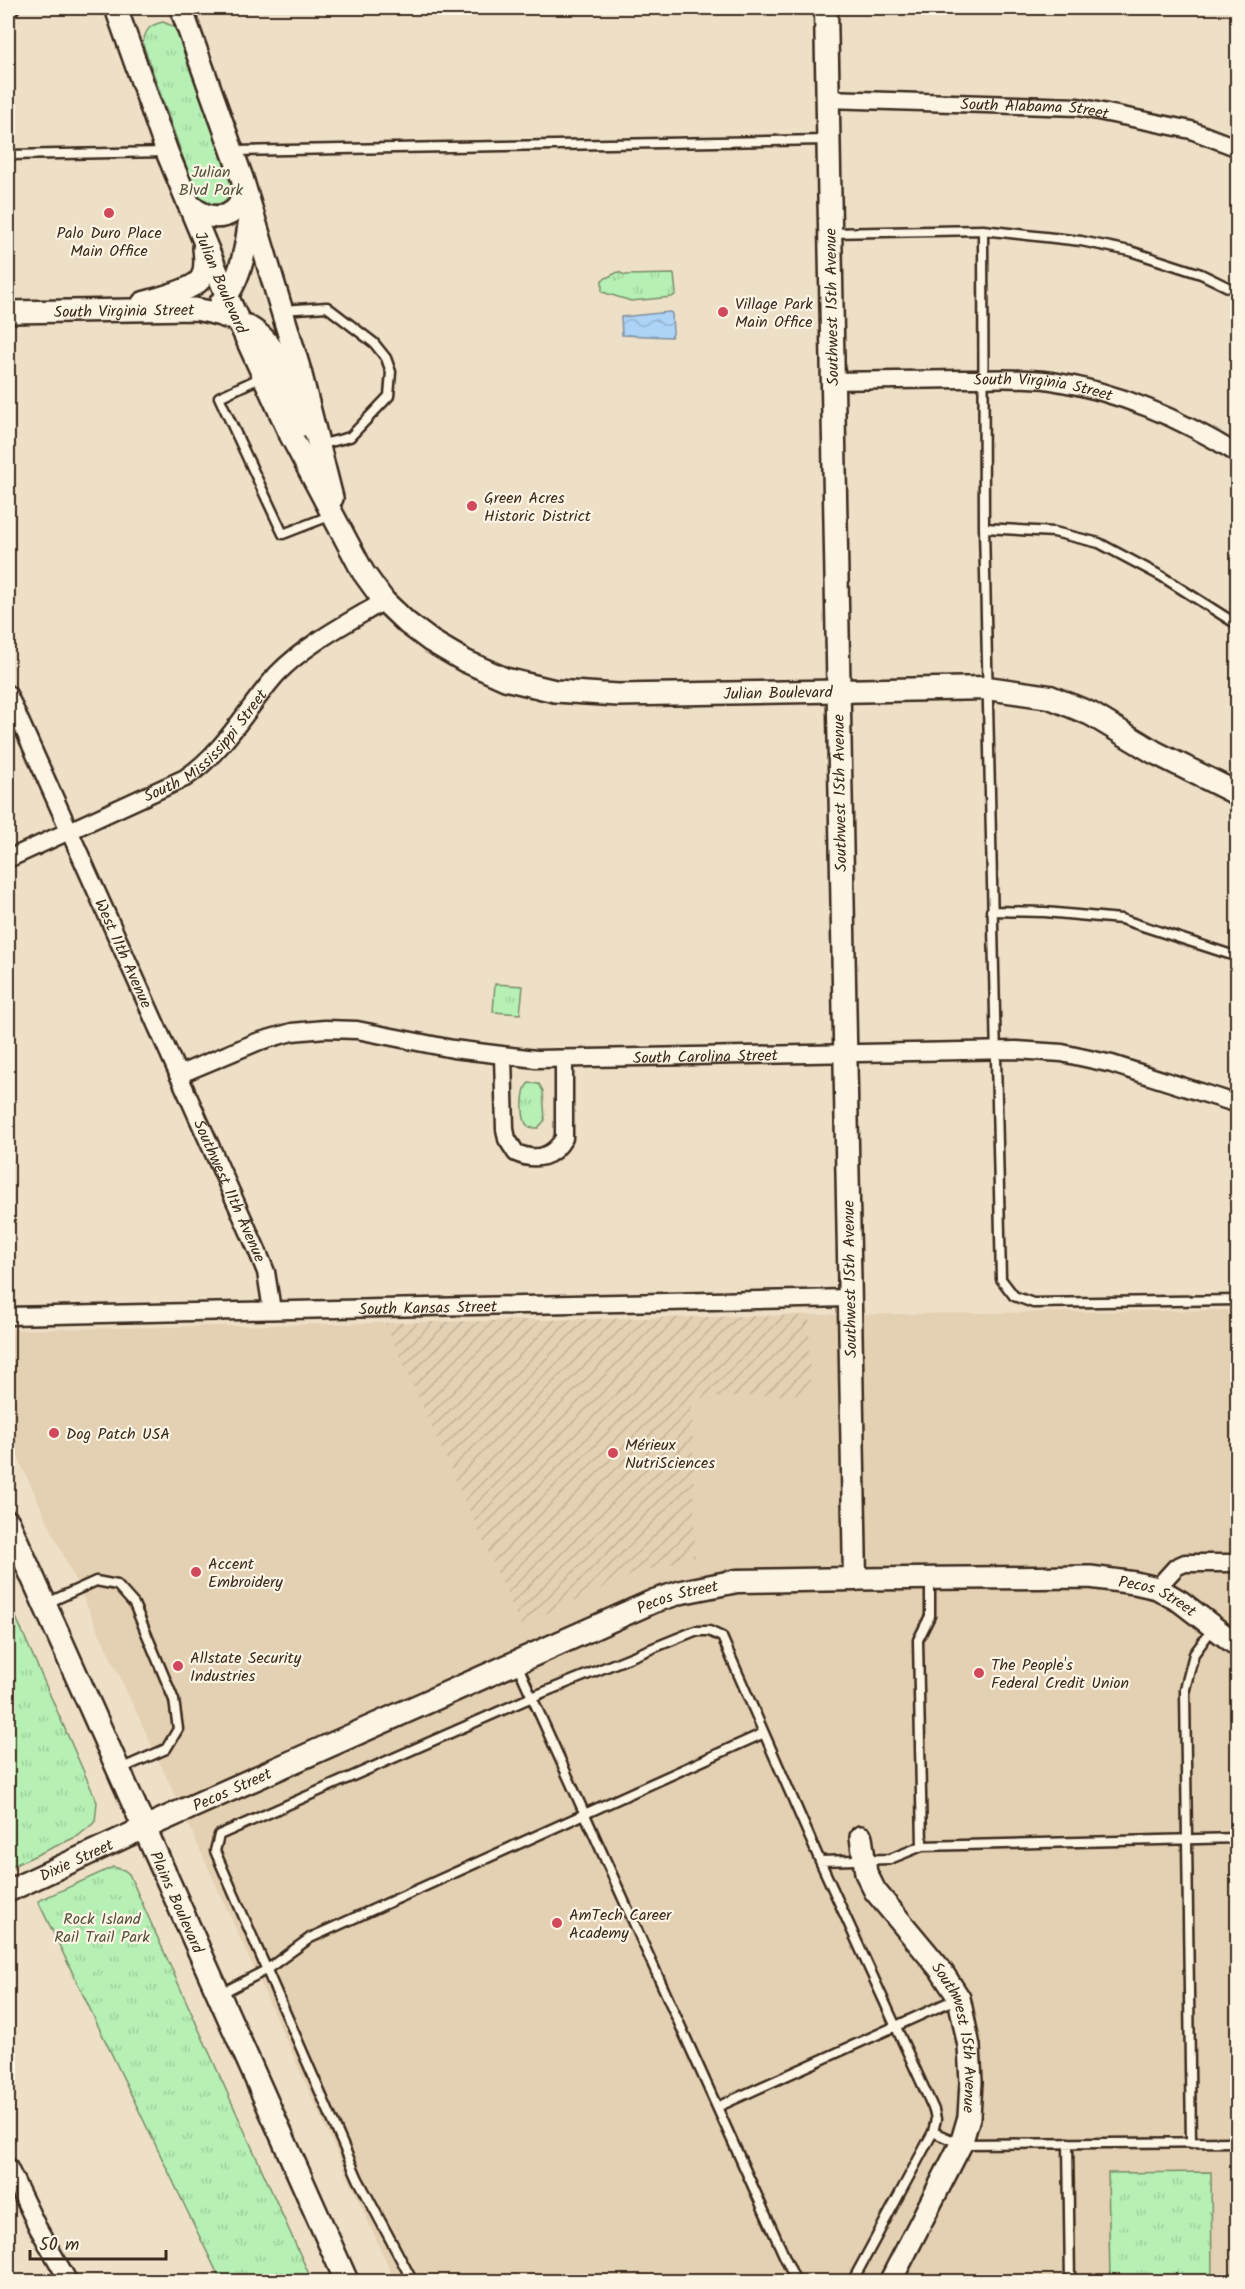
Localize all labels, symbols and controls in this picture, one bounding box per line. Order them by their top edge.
street label: South Alabama Street [960,92,1112,127]
park label: Julian Blvd Park [179,160,244,203]
marker: Palo Duro Place Main Office [102,206,116,220]
place label: Palo Duro Place Main Office [56,221,162,264]
street label: Julian Boulevard [187,228,254,339]
street label: Southwest 15th Avenue [819,228,846,386]
place label: Village Park Main Office [735,292,813,335]
street label: South Virginia Street [54,298,195,325]
marker: Village Park Main Office [716,305,730,319]
street label: South Virginia Street [973,367,1116,409]
place label: Green Acres Historic District [484,486,592,529]
marker: Green Acres Historic District [465,499,479,513]
street label: Julian Boulevard [723,680,834,707]
street label: South Mississippi Street [140,684,275,809]
street label: Southwest 15th Avenue [827,714,854,872]
street label: West 11th Avenue [87,895,158,1013]
street label: South Carolina Street [633,1043,779,1071]
street label: Southwest 11th Avenue [186,1116,272,1266]
street label: Southwest 15th Avenue [837,1200,864,1358]
street label: South Kansas Street [358,1295,498,1322]
place label: Dog Patch USA [66,1422,170,1447]
marker: Dog Patch USA [47,1426,61,1440]
place label: Mérieux NutriSciences [625,1433,715,1476]
marker: Mérieux NutriSciences [606,1446,620,1460]
place label: Accent Embroidery [208,1552,283,1595]
marker: Accent Embroidery [189,1565,203,1579]
street label: Pecos Street [1117,1570,1202,1624]
street label: Pecos Street [633,1574,721,1621]
place label: Allstate Security Industries [190,1646,302,1689]
place label: The People's Federal Credit Union [991,1653,1129,1696]
marker: Allstate Security Industries [171,1659,185,1673]
marker: The People's Federal Credit Union [972,1666,986,1680]
street label: Pecos Street [189,1761,277,1819]
street label: Dixie Street [36,1833,119,1889]
street label: Plains Boulevard [142,1847,210,1959]
place label: AmTech Career Academy [569,1903,673,1946]
park label: Rock Island Rail Trail Park [54,1907,150,1950]
marker: AmTech Career Academy [550,1916,564,1930]
street label: Southwest 15th Avenue [925,1957,982,2114]
scale bar [30,2223,166,2261]
text: 50 m [39,2231,79,2260]

